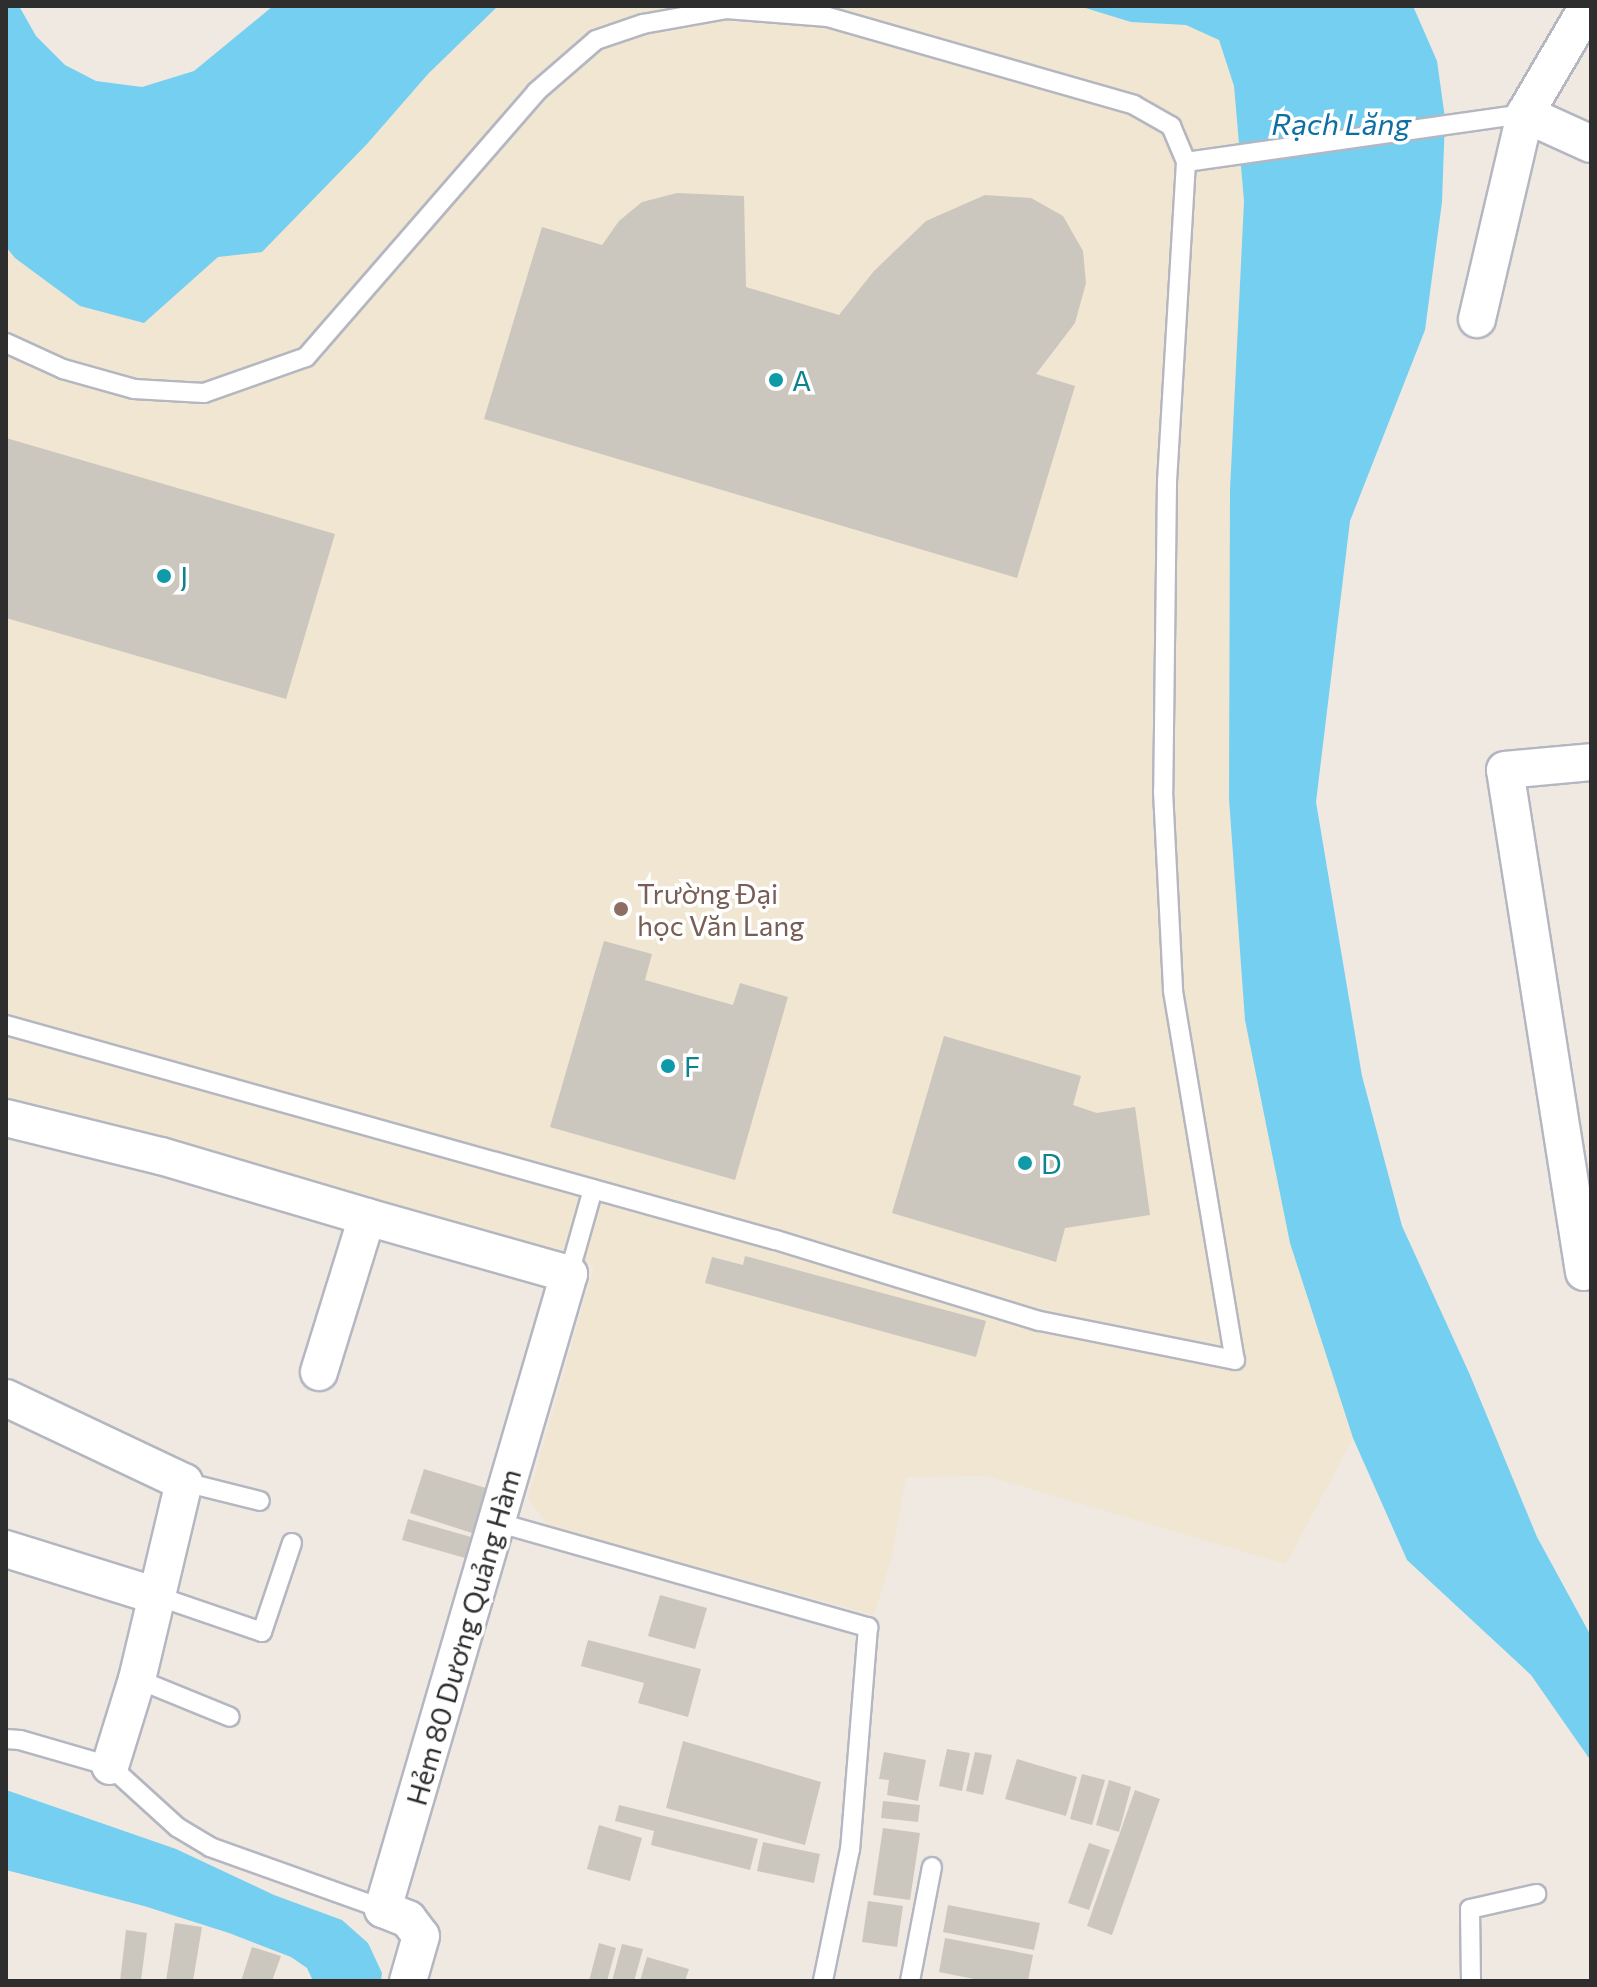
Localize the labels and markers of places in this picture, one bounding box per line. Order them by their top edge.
place label: A [792,363,811,397]
marker: A [767,371,785,389]
place label: J [180,559,188,593]
marker: J [155,567,173,585]
place label: Trường Đại học Văn Lang [637,876,805,942]
marker: Trường Đại học Văn Lang [612,900,630,918]
place label: F [684,1049,700,1083]
marker: F [659,1057,677,1075]
place label: D [1041,1146,1062,1180]
marker: D [1016,1154,1034,1172]

